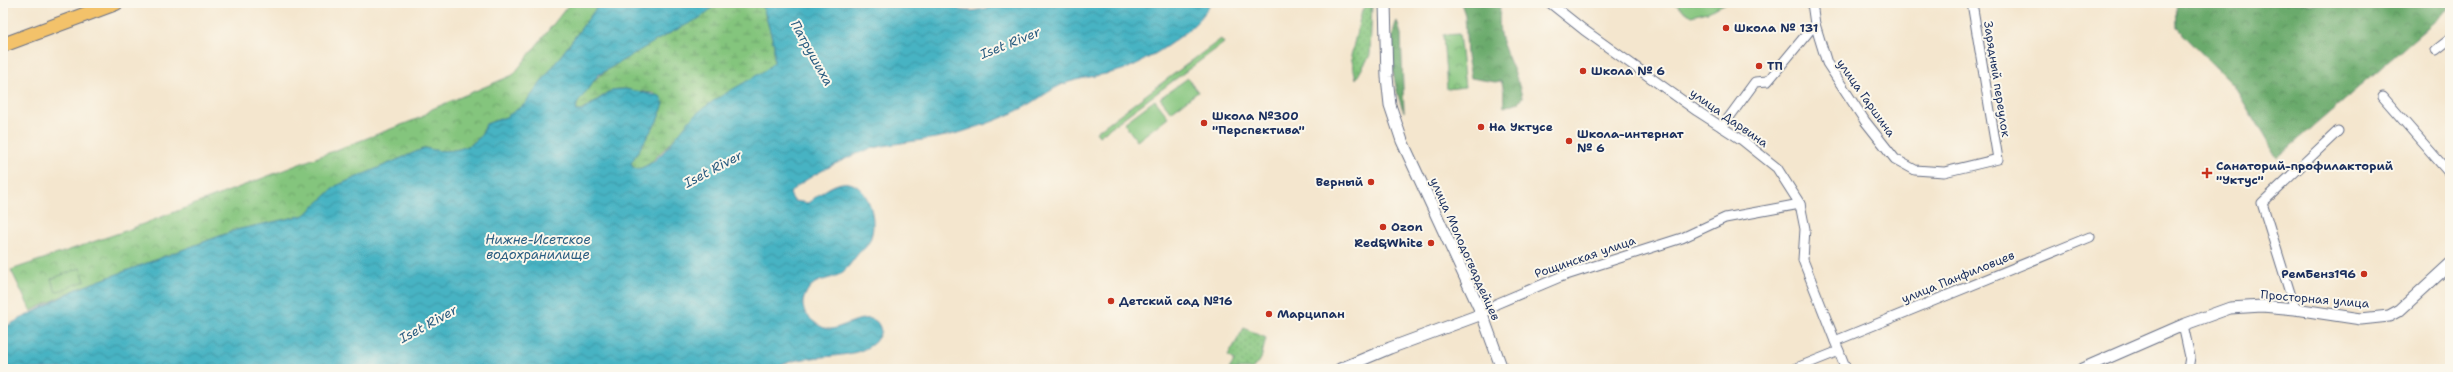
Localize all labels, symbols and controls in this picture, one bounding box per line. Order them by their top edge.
water label: Патрушиха [787,17,837,89]
place label: Школа № 131 [1734,20,1818,36]
street label: Зарядный переулок [1980,20,2014,139]
water label: Iset River [976,23,1043,63]
marker: Школа № 131 [1721,23,1731,33]
street label: улица Гаршина [1833,56,1899,141]
place label: ТП [1767,58,1783,74]
marker: ТП [1754,61,1764,71]
place label: Школа № 6 [1591,63,1665,79]
marker: Школа № 6 [1578,66,1588,76]
street label: улица Дарвина [1687,85,1772,151]
place label: Школа №300 "Перспектива" [1212,108,1305,138]
marker: Школа №300 "Перспектива" [1199,118,1209,128]
place label: На Уктусе [1489,119,1553,135]
marker: На Уктусе [1476,122,1486,132]
place label: Школа-интернат № 6 [1577,126,1685,156]
marker: Школа-интернат № 6 [1564,136,1574,146]
water label: Iset River [680,146,746,192]
place label: Санаторий-профилакторий "Уктус" [2216,158,2394,188]
marker: Санаторий-профилакторий "Уктус" [2201,167,2213,179]
place label: Верный [1316,174,1364,190]
street label: улица Молодогвардейцев [1426,175,1504,323]
marker: Верный [1366,177,1376,187]
place label: Ozon [1391,219,1423,235]
marker: Ozon [1378,222,1388,232]
water label: Нижне-Исетское водохранилище [485,231,591,263]
street label: Рощинская улица [1532,232,1638,282]
place label: Red&White [1354,235,1423,251]
marker: Red&White [1426,238,1436,248]
street label: улица Панфиловцев [1899,247,2017,307]
place label: РемБенз196 [2281,266,2356,282]
marker: РемБенз196 [2359,269,2369,279]
street label: Просторная улица [2260,286,2370,312]
place label: Детский сад №16 [1119,293,1232,309]
marker: Детский сад №16 [1106,296,1116,306]
water label: Iset River [395,301,461,347]
place label: Марципан [1277,306,1345,322]
marker: Марципан [1264,309,1274,319]

